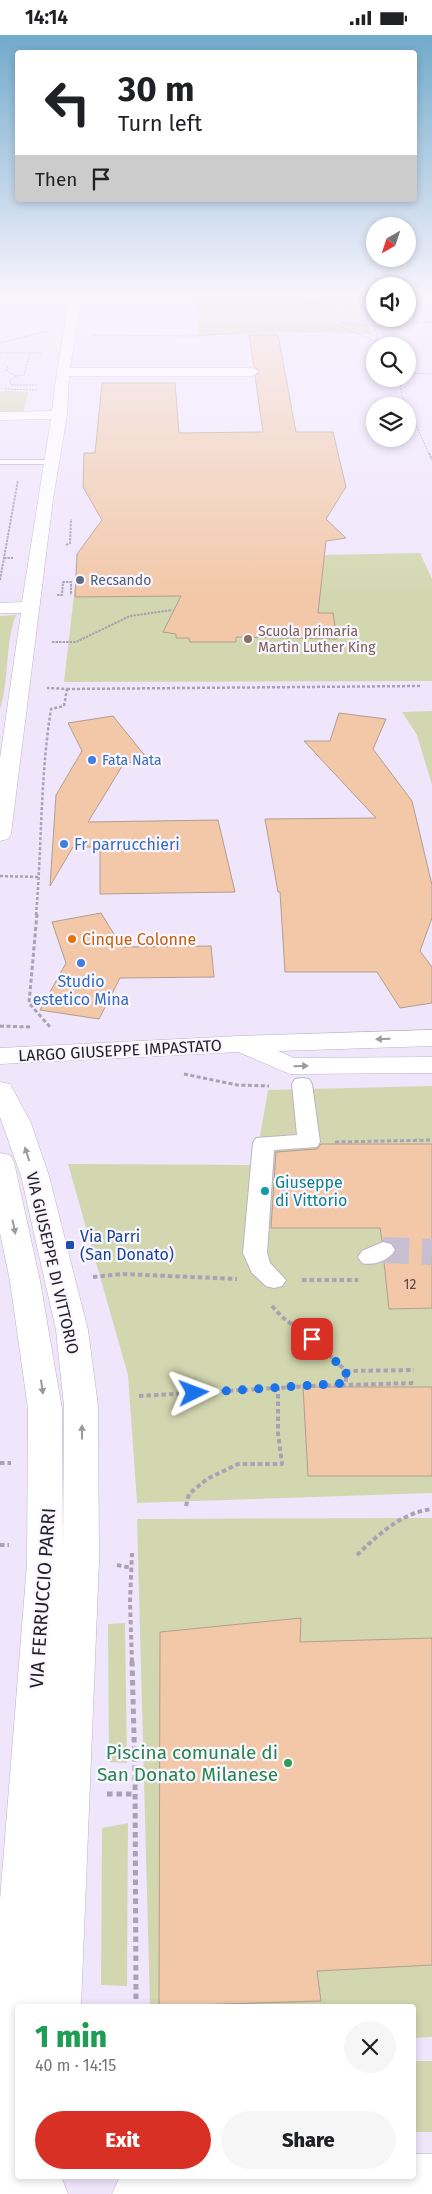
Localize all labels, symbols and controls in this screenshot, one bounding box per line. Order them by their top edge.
text: 14:14 [25,6,68,29]
text: 30 m [118,68,195,110]
icon: left [35,70,100,135]
text: Turn left [118,110,202,137]
icon: arrive [87,165,115,193]
text: Then [35,168,77,191]
north arrow [366,217,416,267]
map controls [366,217,416,447]
button: sound [366,277,416,327]
button: search [366,337,416,387]
button: layers [366,397,416,447]
place label: Recsando [90,572,151,589]
marker: Recsando [74,574,86,586]
place label: Scuola primaria Martin Luther King [258,623,376,656]
marker: Scuola primaria Martin Luther King [242,633,254,645]
place label: Fata Nata [102,752,162,769]
marker: Fata Nata [86,754,98,766]
place label: Fr parrucchieri [74,835,180,854]
marker: Fr parrucchieri [58,838,70,850]
place label: Cinque Colonne [82,930,196,949]
marker: Cinque Colonne [66,933,78,945]
marker: Studio estetico Mina [75,957,87,969]
place label: Studio estetico Mina [33,972,129,1009]
street label: LARGO GIUSEPPE IMPASTATO [18,1036,222,1065]
one-way arrow [375,1036,391,1044]
one-way arrow [293,1062,309,1070]
one-way arrow [23,1146,31,1161]
street label: VIA GIUSEPPE DI VITTORIO [22,1170,83,1356]
place label: Giuseppe di Vittorio [275,1173,347,1210]
marker: Giuseppe di Vittorio [259,1185,271,1197]
one-way arrow [10,1220,18,1235]
place label: Via Parri (San Donato) [80,1227,174,1264]
marker: Via Parri (San Donato) [64,1239,76,1251]
house number: 12 [404,1276,417,1293]
pin [291,1318,333,1360]
icon: arrive [298,1325,326,1353]
position arrow [167,1366,219,1418]
one-way arrow [38,1380,46,1396]
one-way arrow [78,1424,86,1440]
street label: VIA FERRUCCIO PARRI [25,1507,60,1689]
place label: Piscina comunale di San Donato Milanese [97,1741,278,1786]
marker: Piscina comunale di San Donato Milanese [282,1757,294,1769]
text: 1 min [35,2019,107,2055]
button: close [344,2021,396,2073]
text: 40 m · 14:15 [35,2056,116,2075]
button: Exit [35,2111,211,2169]
button: Share [221,2111,396,2169]

